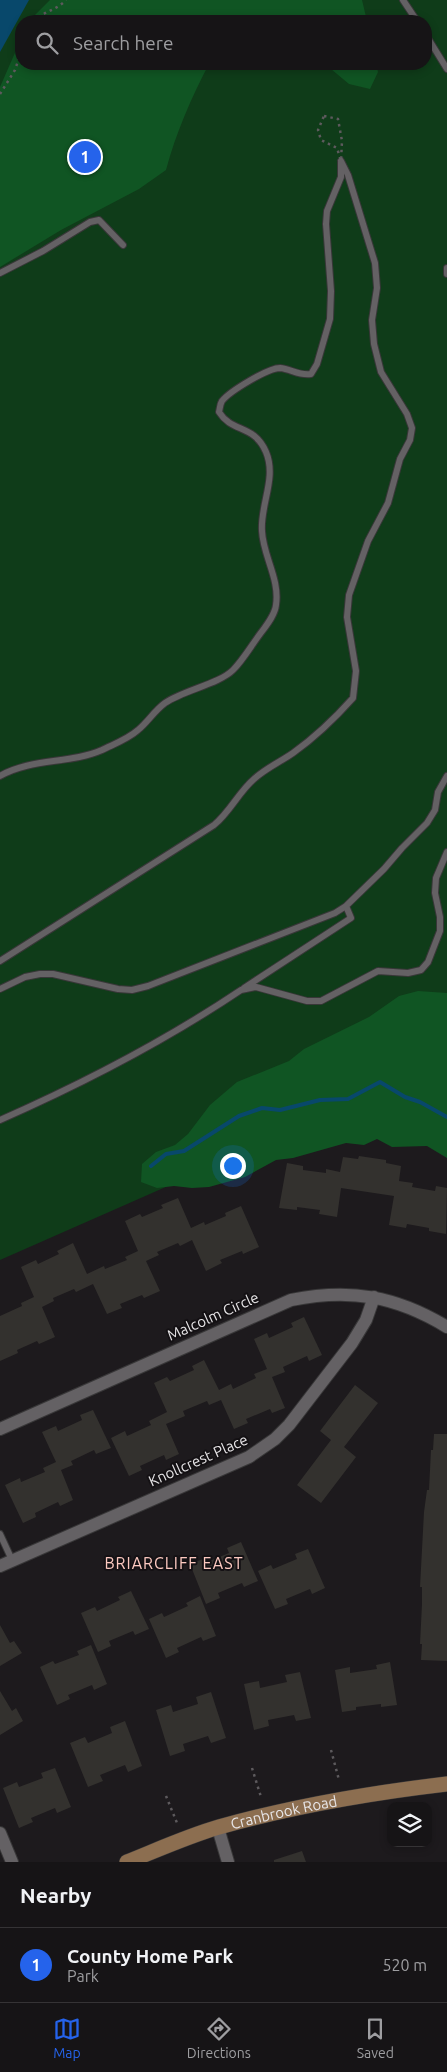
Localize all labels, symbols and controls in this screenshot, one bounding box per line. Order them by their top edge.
search box [15,15,432,70]
icon: search [33,29,61,57]
text: Search here [73,32,173,54]
pin: 1 [69,138,101,176]
your location [220,1153,246,1179]
street label: Malcolm Circle [165,1288,261,1344]
street label: Knollcrest Place [146,1430,250,1490]
district label: BRIARCLIFF EAST [104,1554,244,1572]
street label: Cranbrook Road [229,1792,338,1832]
map controls [387,1802,432,1847]
button: layers [387,1802,432,1847]
text: Nearby [20,1883,91,1907]
text: County Home Park [67,1945,233,1967]
text: 1 [31,1956,41,1974]
text: 520 m [382,1956,427,1974]
text: Park [67,1967,99,1985]
tab: Map [53,2015,81,2061]
tab: Directions [187,2015,251,2061]
tab: Saved [357,2015,394,2061]

